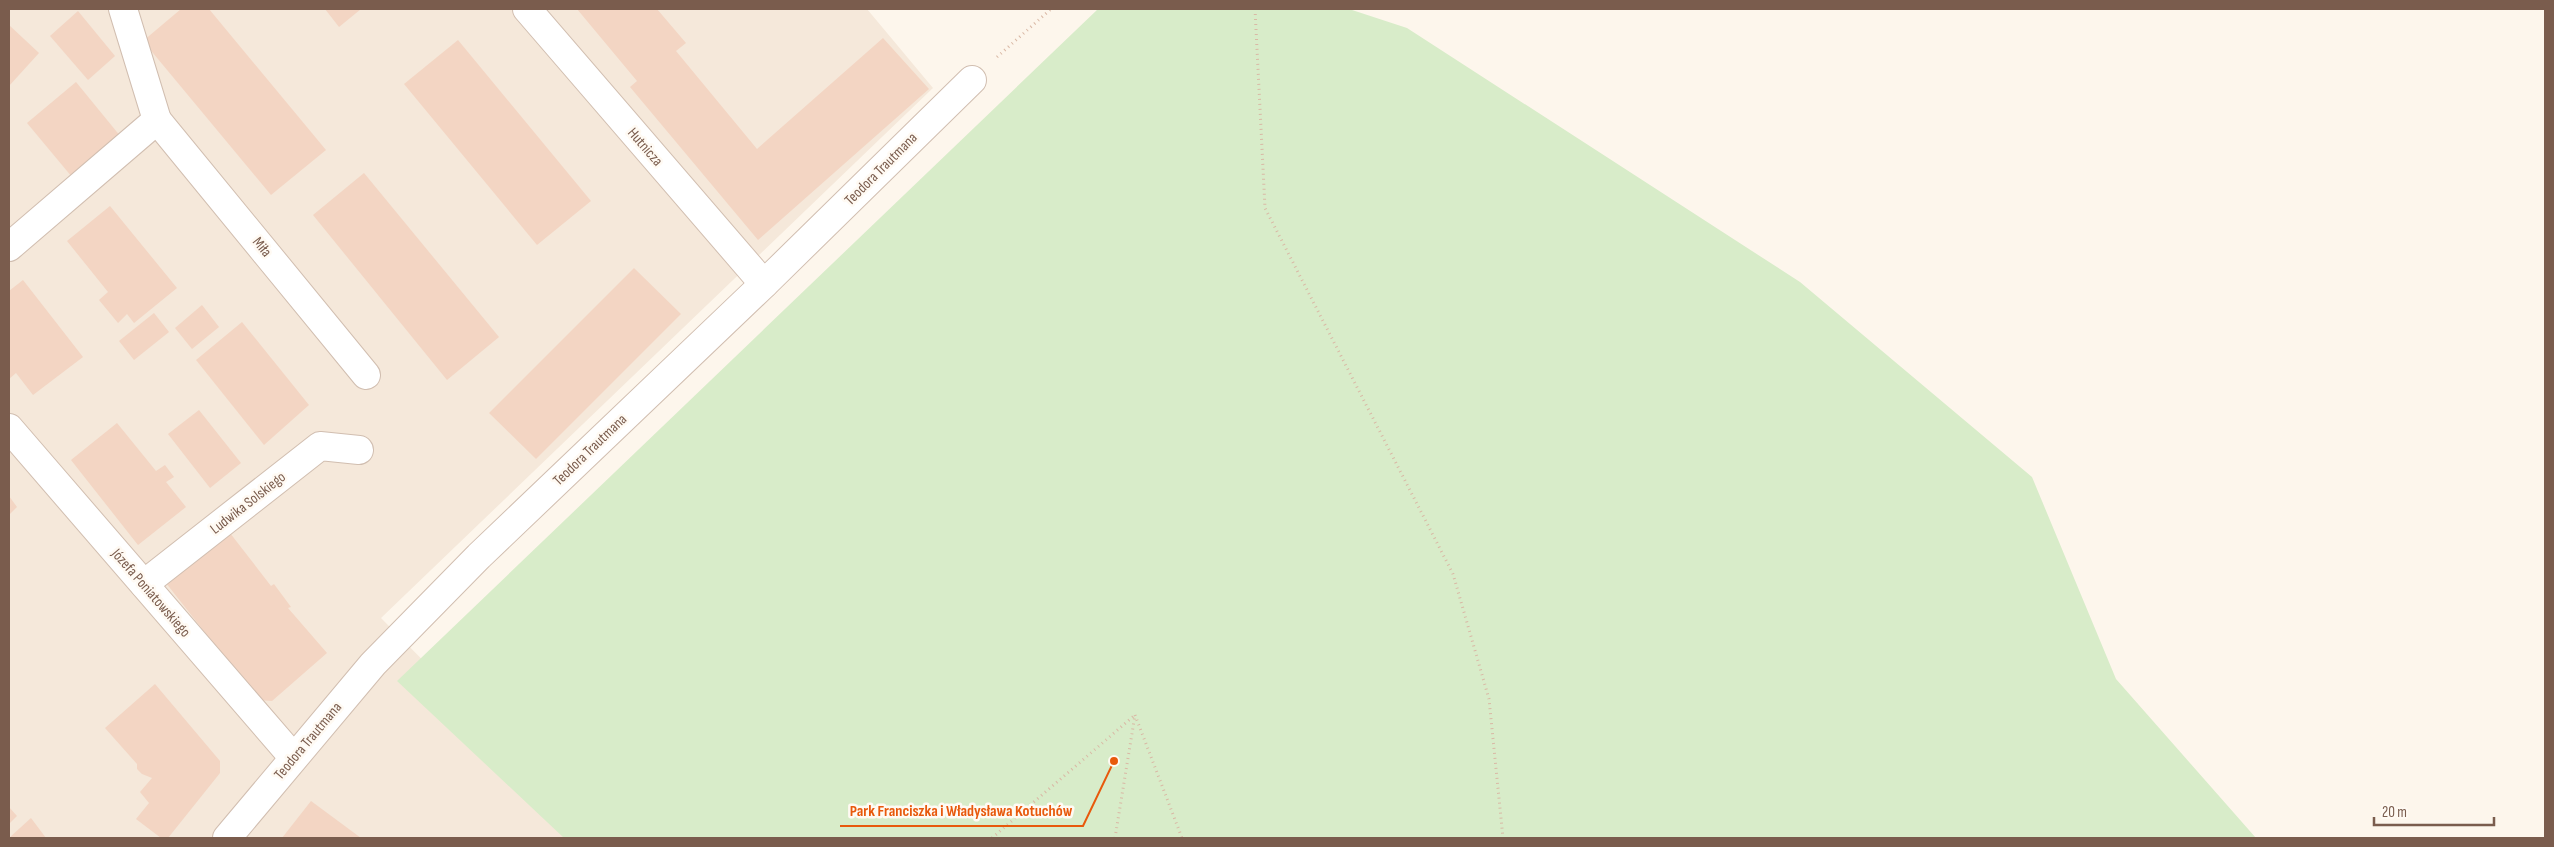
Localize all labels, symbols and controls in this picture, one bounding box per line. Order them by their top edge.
street label: Hutnicza [623,124,667,170]
street label: Teodora Trautmana [841,128,922,209]
street label: Miła [248,233,276,261]
street label: Teodora Trautmana [549,410,631,490]
street label: Ludwika Solskiego [206,468,290,538]
street label: Józefa Poniatowskiego [107,544,195,641]
street label: Teodora Trautmana [270,698,346,784]
scale bar [2374,794,2494,826]
callout: Park Franciszka i Władysława Kotuchów [840,795,1083,826]
text: Park Franciszka i Władysława Kotuchów [850,802,1073,821]
text: 20 m [2382,803,2407,822]

